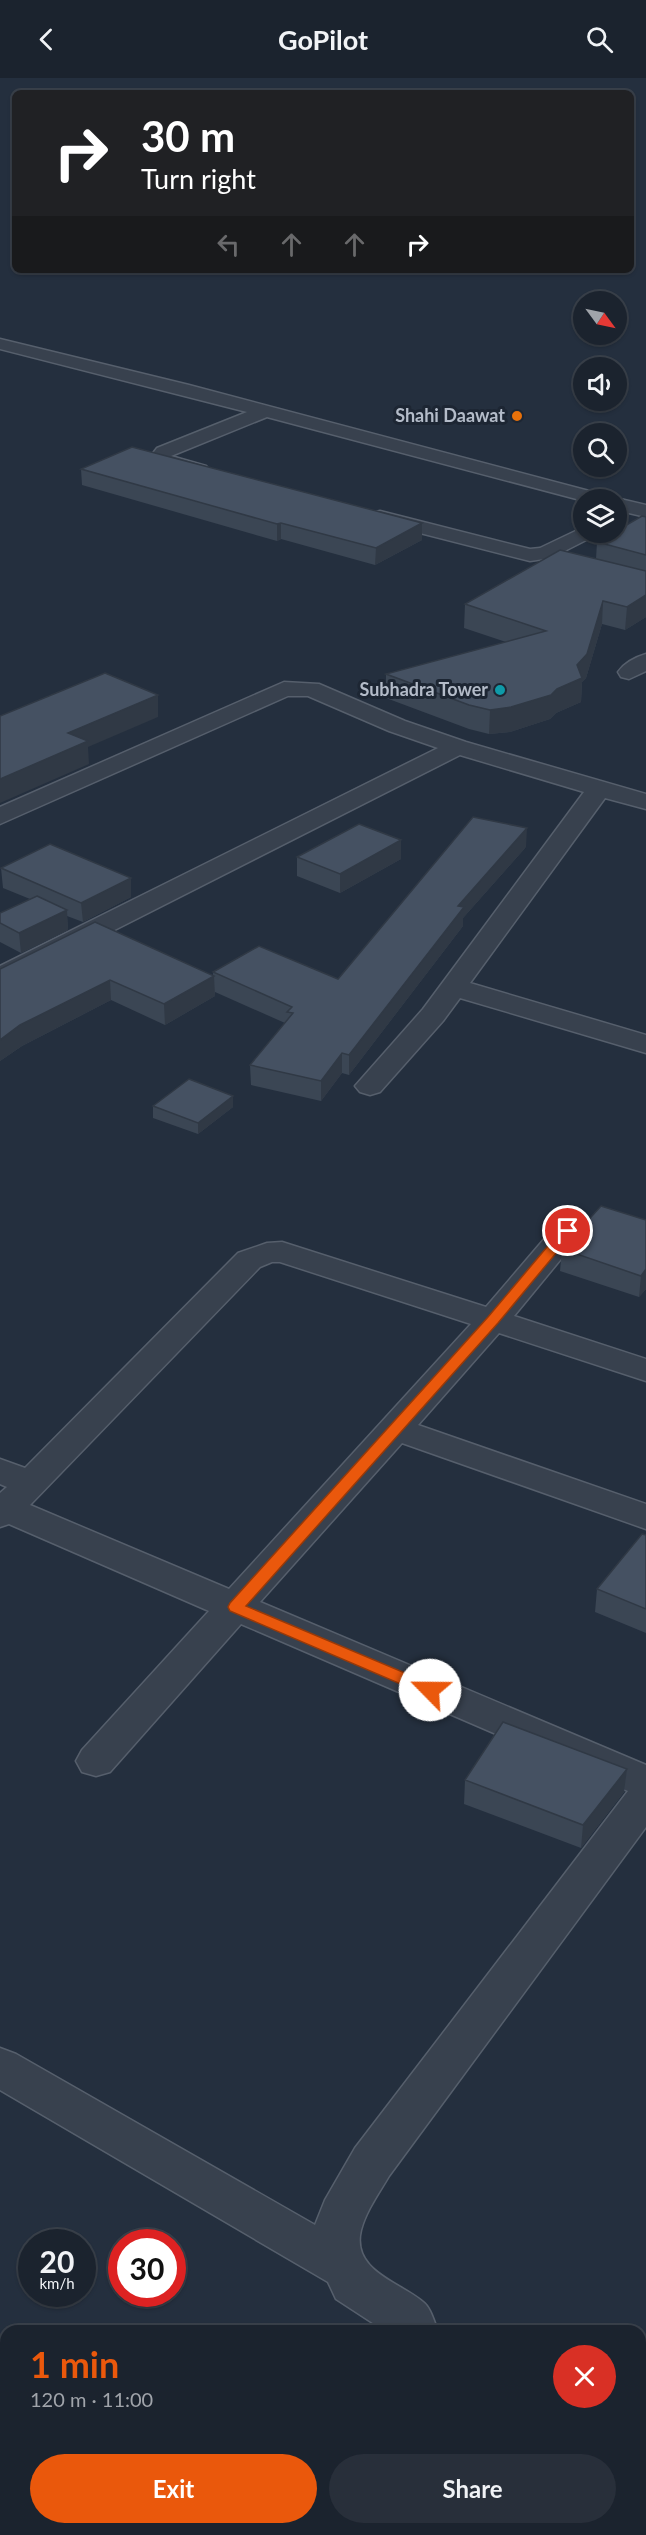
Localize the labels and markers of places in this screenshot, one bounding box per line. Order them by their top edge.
place label: Shahi Daawat [395,404,505,426]
marker: Shahi Daawat [510,409,524,423]
place label: Subhadra Tower [359,678,488,700]
marker: Subhadra Tower [493,683,507,697]
pin [542,1205,593,1256]

